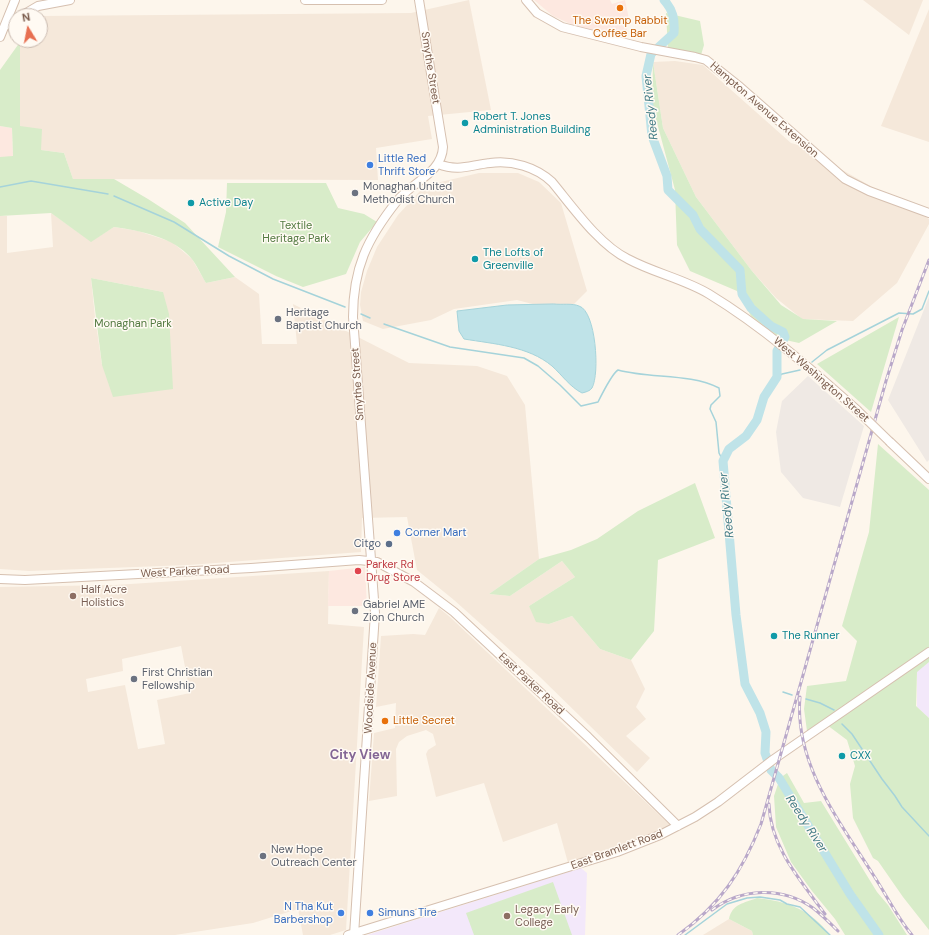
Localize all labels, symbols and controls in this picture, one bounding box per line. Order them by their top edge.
marker: The Swamp Rabbit Coffee Bar [615,3,625,13]
north arrow [8,8,48,48]
text: N [21,10,31,25]
place label: The Swamp Rabbit Coffee Bar [573,14,667,40]
street label: Smythe Street [418,31,442,105]
street label: Hampton Avenue Extension [707,59,821,161]
water label: Reedy River [640,74,662,140]
place label: Robert T. Jones Administration Building [473,110,591,136]
marker: Robert T. Jones Administration Building [460,118,470,128]
place label: Little Red Thrift Store [378,152,435,178]
marker: Little Red Thrift Store [365,160,375,170]
place label: Monaghan United Methodist Church [363,180,455,206]
marker: Monaghan United Methodist Church [350,188,360,198]
place label: Active Day [199,196,253,210]
marker: Active Day [186,198,196,208]
park label: Textile Heritage Park [262,219,330,245]
place label: The Lofts of Greenville [483,246,544,272]
marker: The Lofts of Greenville [470,254,480,264]
place label: Heritage Baptist Church [286,306,362,332]
marker: Heritage Baptist Church [273,314,283,324]
park label: Monaghan Park [94,317,172,331]
street label: West Washington Street [770,335,872,425]
street label: Smythe Street [349,347,367,421]
water label: Reedy River [716,472,738,538]
place label: Corner Mart [405,526,467,540]
marker: Corner Mart [392,528,402,538]
place label: Citgo [354,537,381,551]
marker: Citgo [384,539,394,549]
place label: Parker Rd Drug Store [366,558,420,584]
street label: West Parker Road [140,563,230,581]
marker: Parker Rd Drug Store [353,566,363,576]
place label: Half Acre Holistics [81,583,127,609]
marker: Half Acre Holistics [68,591,78,601]
place label: Gabriel AME Zion Church [363,598,425,624]
marker: Gabriel AME Zion Church [350,606,360,616]
place label: The Runner [782,629,839,643]
marker: The Runner [769,631,779,641]
street label: Woodside Avenue [362,642,380,734]
street label: East Parker Road [495,650,567,718]
place label: First Christian Fellowship [142,666,213,692]
marker: First Christian Fellowship [129,674,139,684]
place label: Little Secret [393,714,455,728]
marker: Little Secret [380,716,390,726]
district label: City View [330,748,390,764]
place label: CXX [850,749,871,763]
marker: CXX [837,751,847,761]
water label: Reedy River [782,792,830,856]
street label: East Bramlett Road [569,827,665,873]
place label: New Hope Outreach Center [271,843,357,869]
marker: New Hope Outreach Center [258,851,268,861]
place label: N Tha Kut Barbershop [274,900,333,926]
place label: Legacy Early College [515,903,579,929]
place label: Simuns Tire [378,906,437,920]
marker: N Tha Kut Barbershop [336,908,346,918]
marker: Simuns Tire [365,908,375,918]
marker: Legacy Early College [502,911,512,921]

